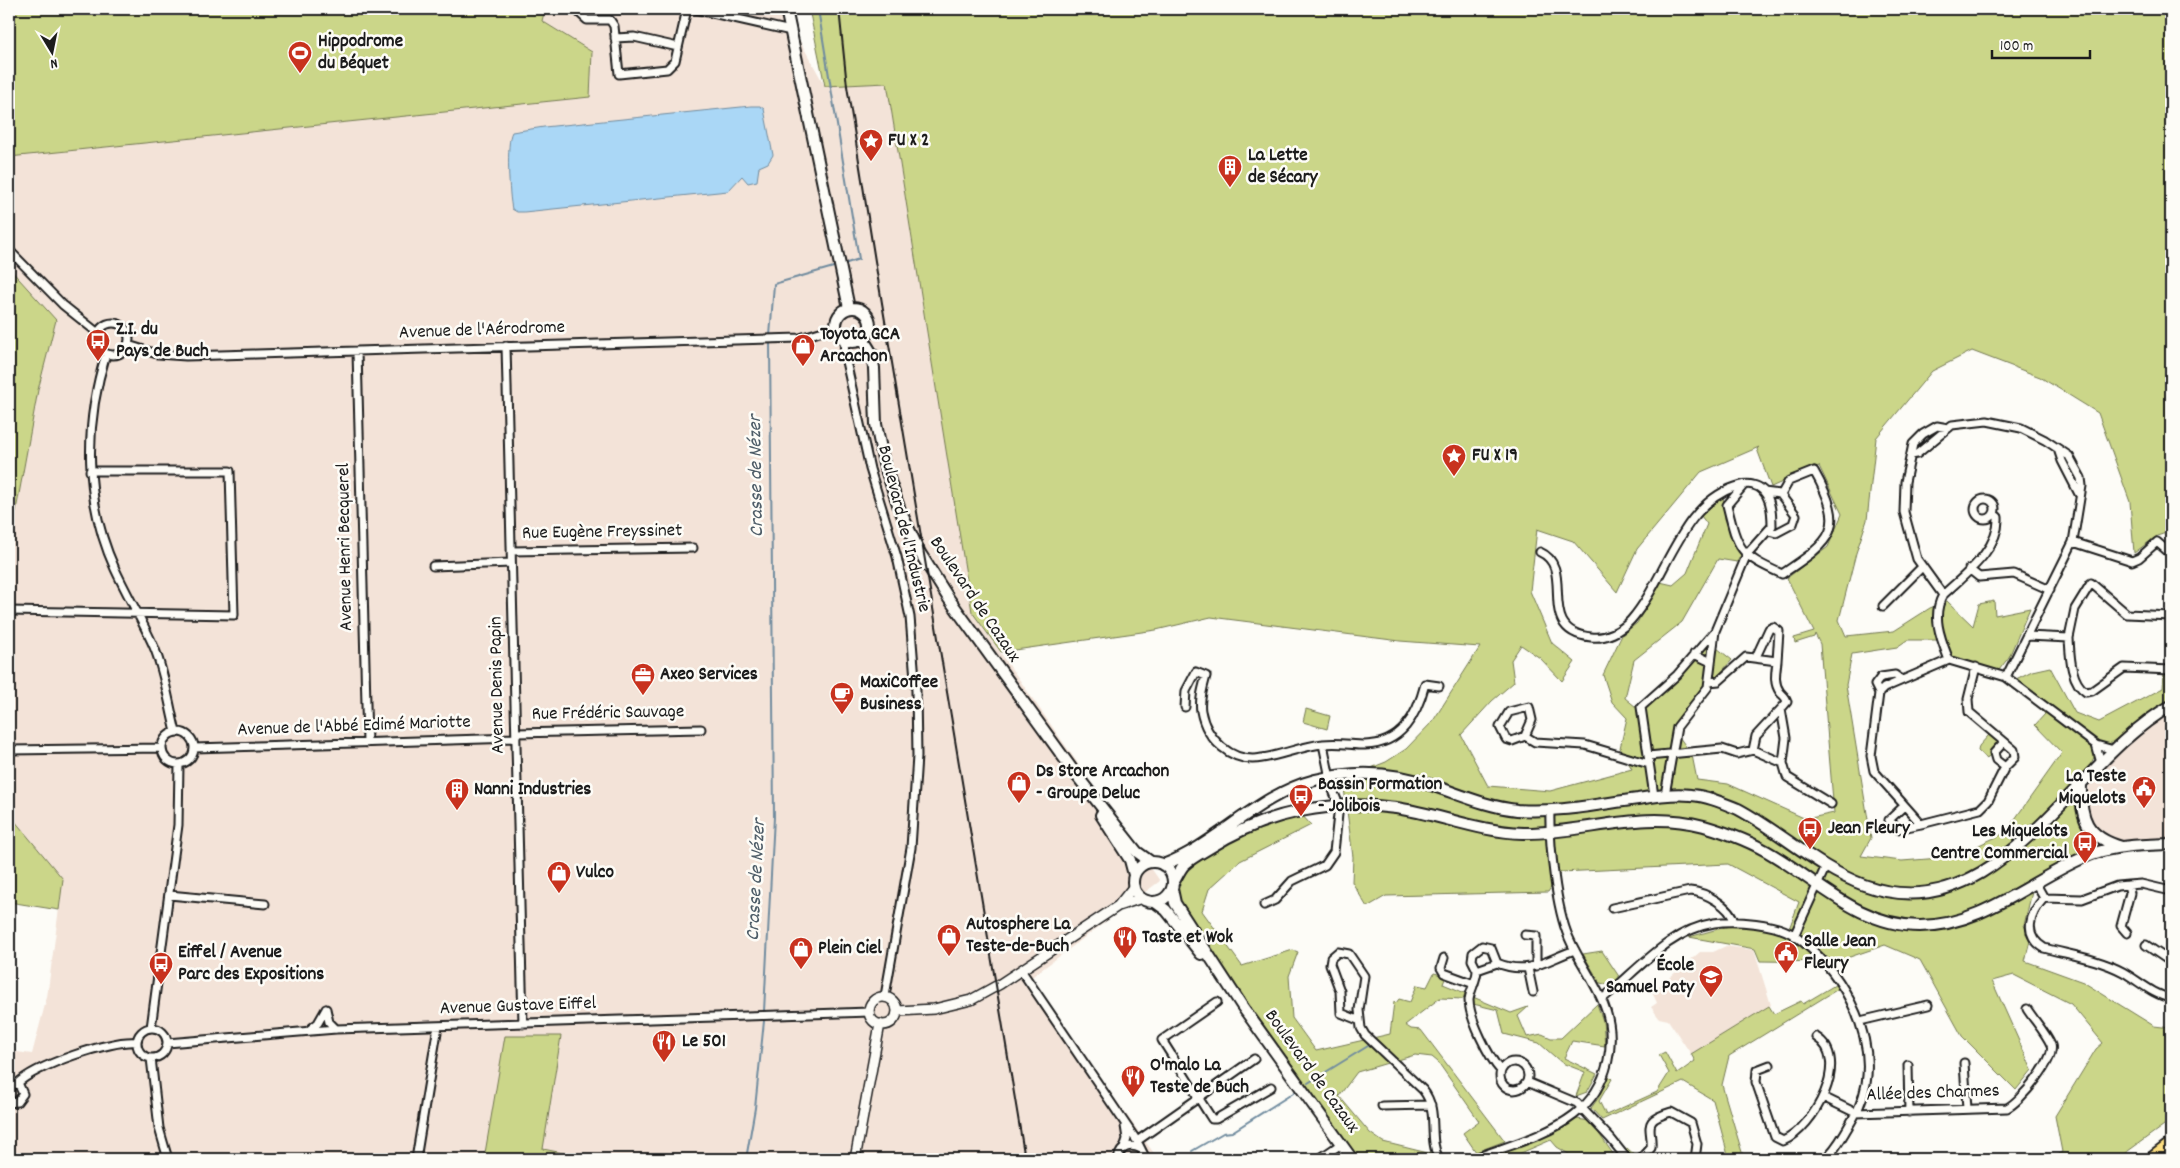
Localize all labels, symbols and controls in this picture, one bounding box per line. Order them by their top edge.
north arrow [28,28,78,78]
scale bar [1992,28,2090,60]
place label: Hippodrome du Béquet [318,29,403,78]
text: 100 m [2000,36,2033,58]
sports icon: Hippodrome du Béquet [287,40,313,74]
text: N [49,52,59,73]
place icon: FU X 2 [858,128,884,162]
place label: FU X 2 [888,128,929,155]
place label: La Lette de Sécary [1248,143,1319,192]
building icon: La Lette de Sécary [1217,154,1243,188]
street label: Avenue de l'Aérodrome [399,315,565,347]
place label: Z.I. du Pays de Buch [116,317,209,366]
place label: Toyota GCA Arcachon [820,322,900,371]
bus stop icon: Z.I. du Pays de Buch [85,328,111,362]
shop icon: Toyota GCA Arcachon [790,333,816,367]
water label: Crasse de Nézer [742,412,772,537]
street label: Boulevard de l'Industrie [869,443,937,615]
place icon: FU X 19 [1441,443,1467,477]
place label: FU X 19 [1472,443,1518,470]
street label: Avenue Henri Becquerel [331,462,361,631]
street label: Rue Eugène Freyssinet [522,518,682,548]
street label: Boulevard de Cazaux [922,532,1026,668]
street label: Avenue Denis Papin [483,616,513,754]
office icon: Axeo Services [630,662,656,696]
place label: Axeo Services [660,662,758,689]
place label: MaxiCoffee Business [860,670,938,719]
cafe icon: MaxiCoffee Business [829,681,855,715]
street label: Rue Frédéric Sauvage [532,699,684,729]
street label: Avenue de l'Abbé Edimé Mariotte [237,709,471,745]
place label: Ds Store Arcachon - Groupe Deluc [1036,759,1170,808]
place label: La Teste Miquelots [2058,764,2126,813]
shop icon: Ds Store Arcachon - Groupe Deluc [1006,770,1032,804]
place label: Bassin Formation - Jolibois [1318,772,1442,821]
public building icon: La Teste Miquelots [2131,775,2157,809]
building icon: Nanni Industries [444,777,470,811]
place label: Nanni Industries [474,777,591,804]
bus stop icon: Bassin Formation - Jolibois [1288,783,1314,817]
water label: Crasse de Nézer [740,816,774,942]
bus stop icon: Jean Fleury [1797,816,1823,850]
place label: Jean Fleury [1828,816,1911,843]
place label: Les Miquelots Centre Commercial [1931,819,2068,868]
bus stop icon: Les Miquelots Centre Commercial [2072,830,2098,864]
shop icon: Vulco [546,860,572,894]
place label: Vulco [576,860,614,887]
place label: Autosphere La Teste-de-Buch [966,912,1071,961]
shop icon: Autosphere La Teste-de-Buch [936,923,962,957]
restaurant icon: Taste et Wok [1112,925,1138,959]
place label: Taste et Wok [1142,925,1233,952]
place label: Salle Jean Fleury [1804,929,1876,978]
shop icon: Plein Ciel [788,936,814,970]
place label: Plein Ciel [818,936,882,963]
place label: Eiffel / Avenue Parc des Expositions [178,940,324,989]
public building icon: Salle Jean Fleury [1773,940,1799,974]
bus stop icon: Eiffel / Avenue Parc des Expositions [148,951,174,985]
place label: École Samuel Paty [1606,953,1695,1002]
school or university icon: École Samuel Paty [1698,964,1724,998]
street label: Avenue Gustave Eiffel [439,991,597,1023]
street label: Boulevard de Cazaux [1257,1005,1365,1139]
restaurant icon: Le 501 [651,1029,677,1063]
place label: Le 501 [682,1029,726,1056]
place label: O'malo La Teste de Buch [1150,1053,1249,1102]
restaurant icon: O'malo La Teste de Buch [1120,1064,1146,1098]
street label: Allée des Charmes [1866,1078,2000,1110]

